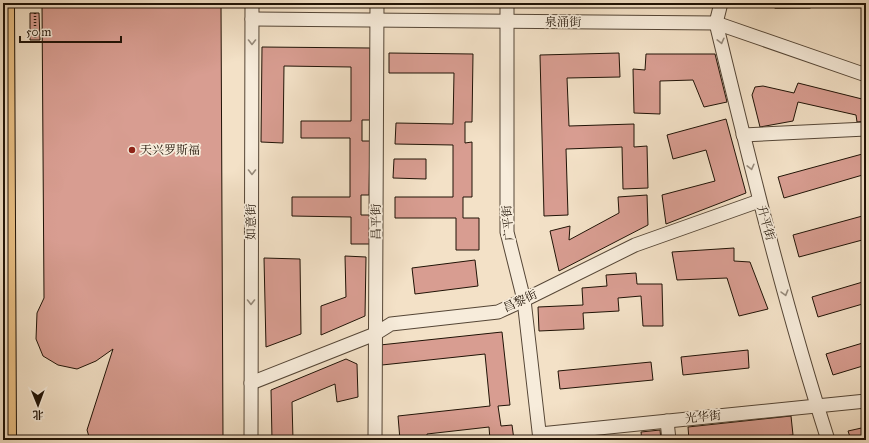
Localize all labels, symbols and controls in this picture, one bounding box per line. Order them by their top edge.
street label: 泉涌街 [545,15,582,29]
scale bar [20,18,121,44]
text: 50 m [26,25,51,39]
one-way arrow [716,38,724,44]
one-way arrow [248,39,256,45]
place label: 天兴罗斯福 [140,143,200,157]
marker: 天兴罗斯福 [127,145,137,155]
one-way arrow [747,164,755,171]
one-way arrow [248,169,256,175]
street label: 如意街 [244,203,258,240]
street label: 昌平街 [369,203,383,240]
street label: 广平街 [499,203,517,242]
street label: 升平街 [754,204,778,243]
street label: 昌黎街 [501,287,540,315]
one-way arrow [780,289,789,296]
one-way arrow [247,299,255,305]
north arrow [18,385,58,425]
text: 北 [33,408,44,421]
street label: 光华街 [684,408,723,426]

